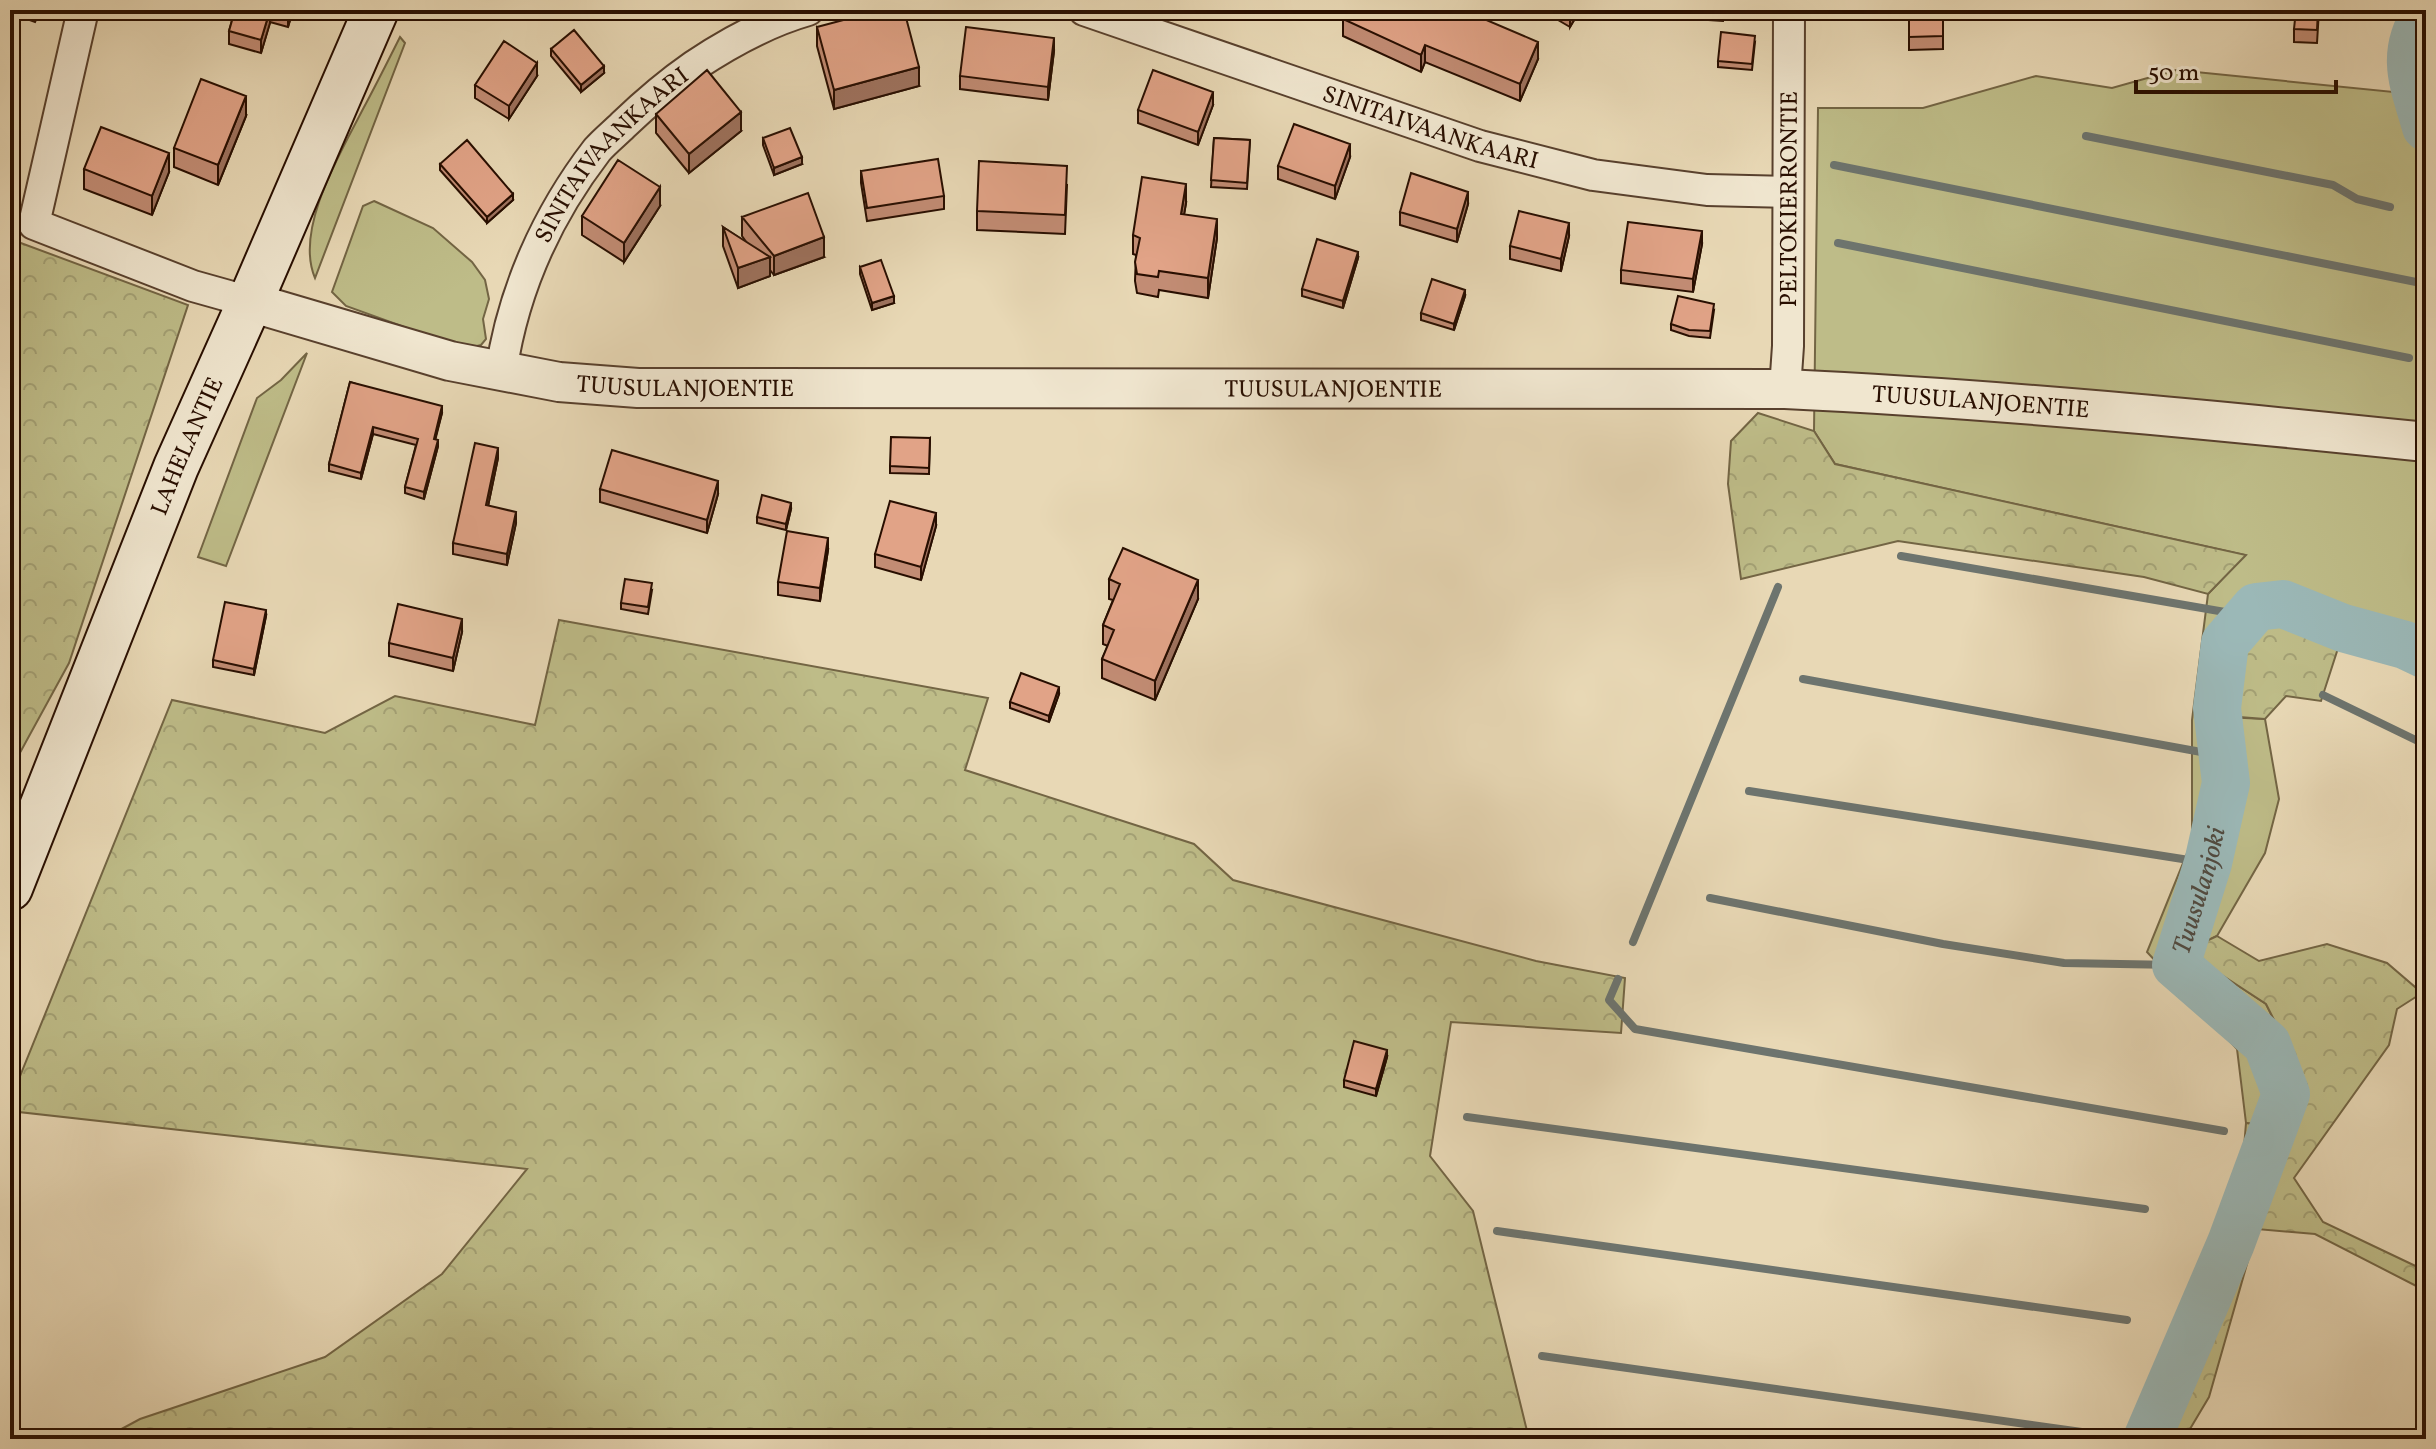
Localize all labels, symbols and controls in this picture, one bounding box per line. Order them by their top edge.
scale bar [2136,44,2336,94]
text: 50 m [2148,57,2200,91]
street label: SINITAIVAANKAARI [528,60,697,249]
street label: SINITAIVAANKAARI [1318,78,1542,179]
street label: PELTOKIERRONTIE [1773,91,1808,307]
street label: TUUSULANJOENTIE [575,368,794,407]
street label: LAHELANTIE [144,372,233,521]
street label: TUUSULANJOENTIE [1224,374,1442,408]
street label: TUUSULANJOENTIE [1871,379,2091,429]
water label: Tuusulanjoki [2164,823,2236,959]

